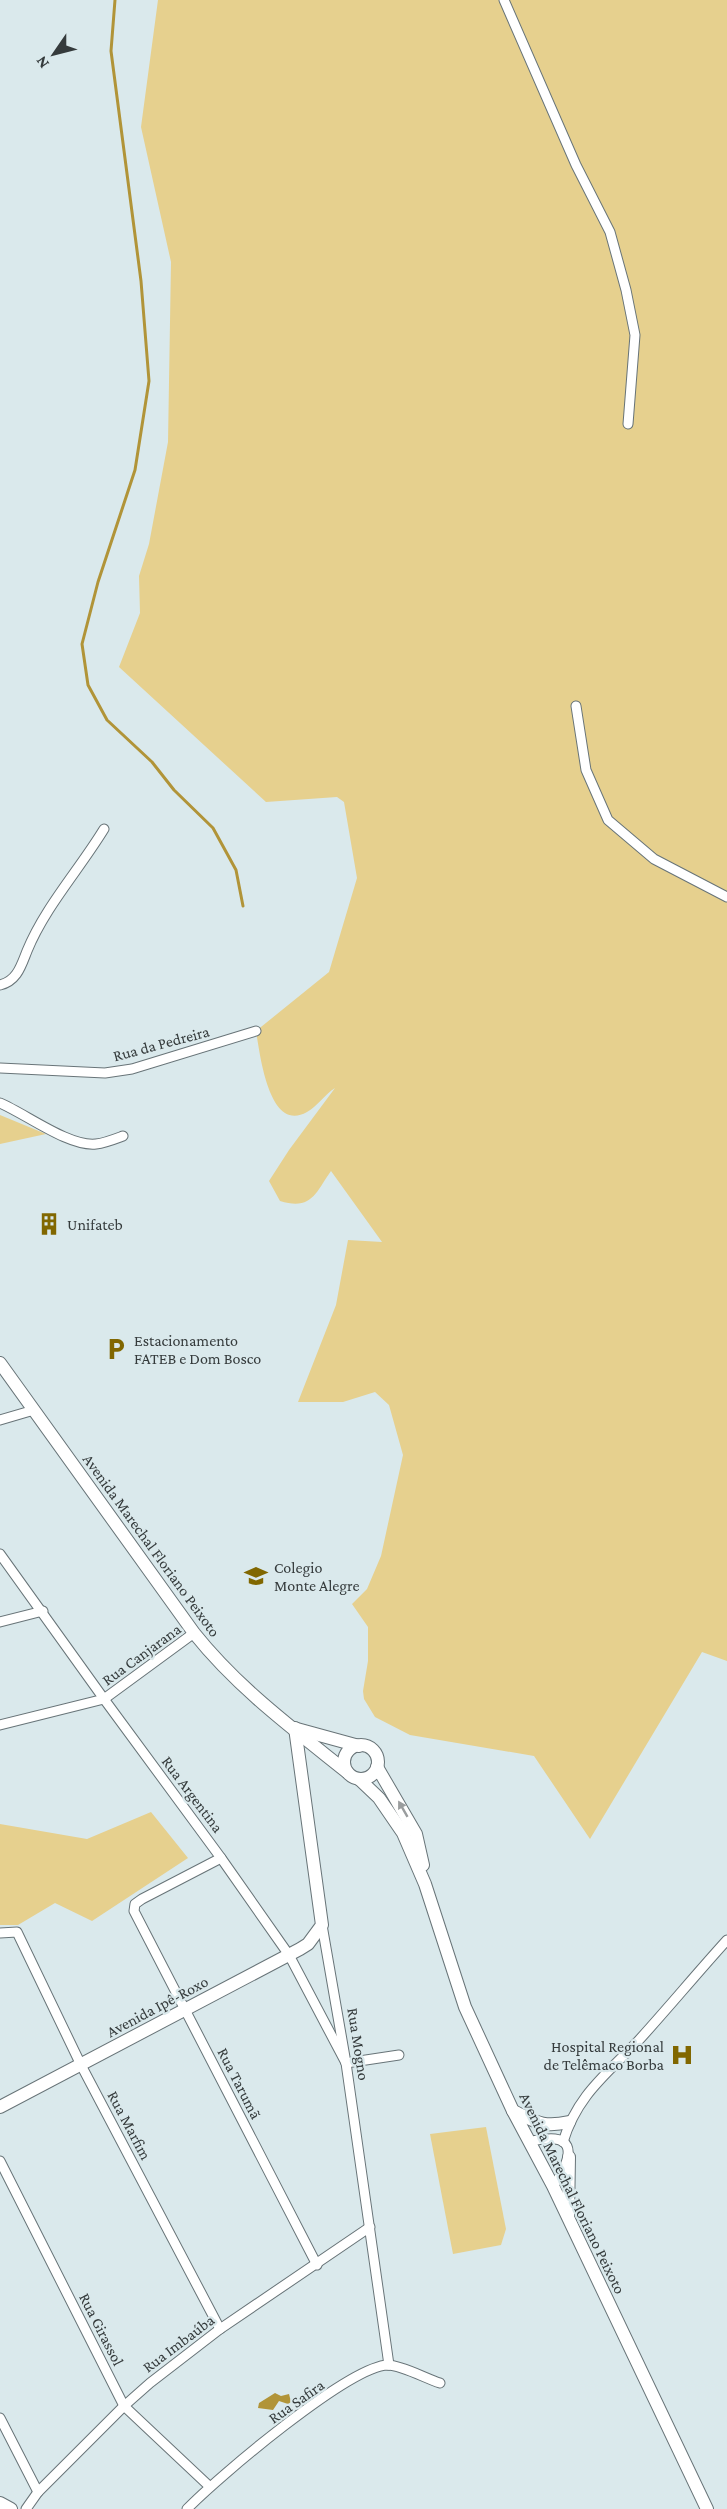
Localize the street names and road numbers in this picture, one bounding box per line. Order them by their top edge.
street label: Rua da Pedreira [111,1022,212,1064]
street label: Avenida Marechal Floriano Peixoto [80,1451,224,1640]
street label: Rua Canjarana [99,1620,185,1689]
street label: Rua Argentina [158,1753,227,1837]
street label: Avenida Ipê-Roxo [104,1973,211,2041]
street label: Rua Mogno [343,2007,373,2082]
street label: Rua Tarumã [214,2045,265,2122]
street label: Rua Marfim [104,2088,155,2163]
street label: Avenida Marechal Floriano Peixoto [516,2090,629,2297]
street label: Rua Girassol [76,2290,127,2368]
street label: Rua Imbaúba [139,2311,218,2376]
street label: Rua Safira [265,2376,328,2427]

